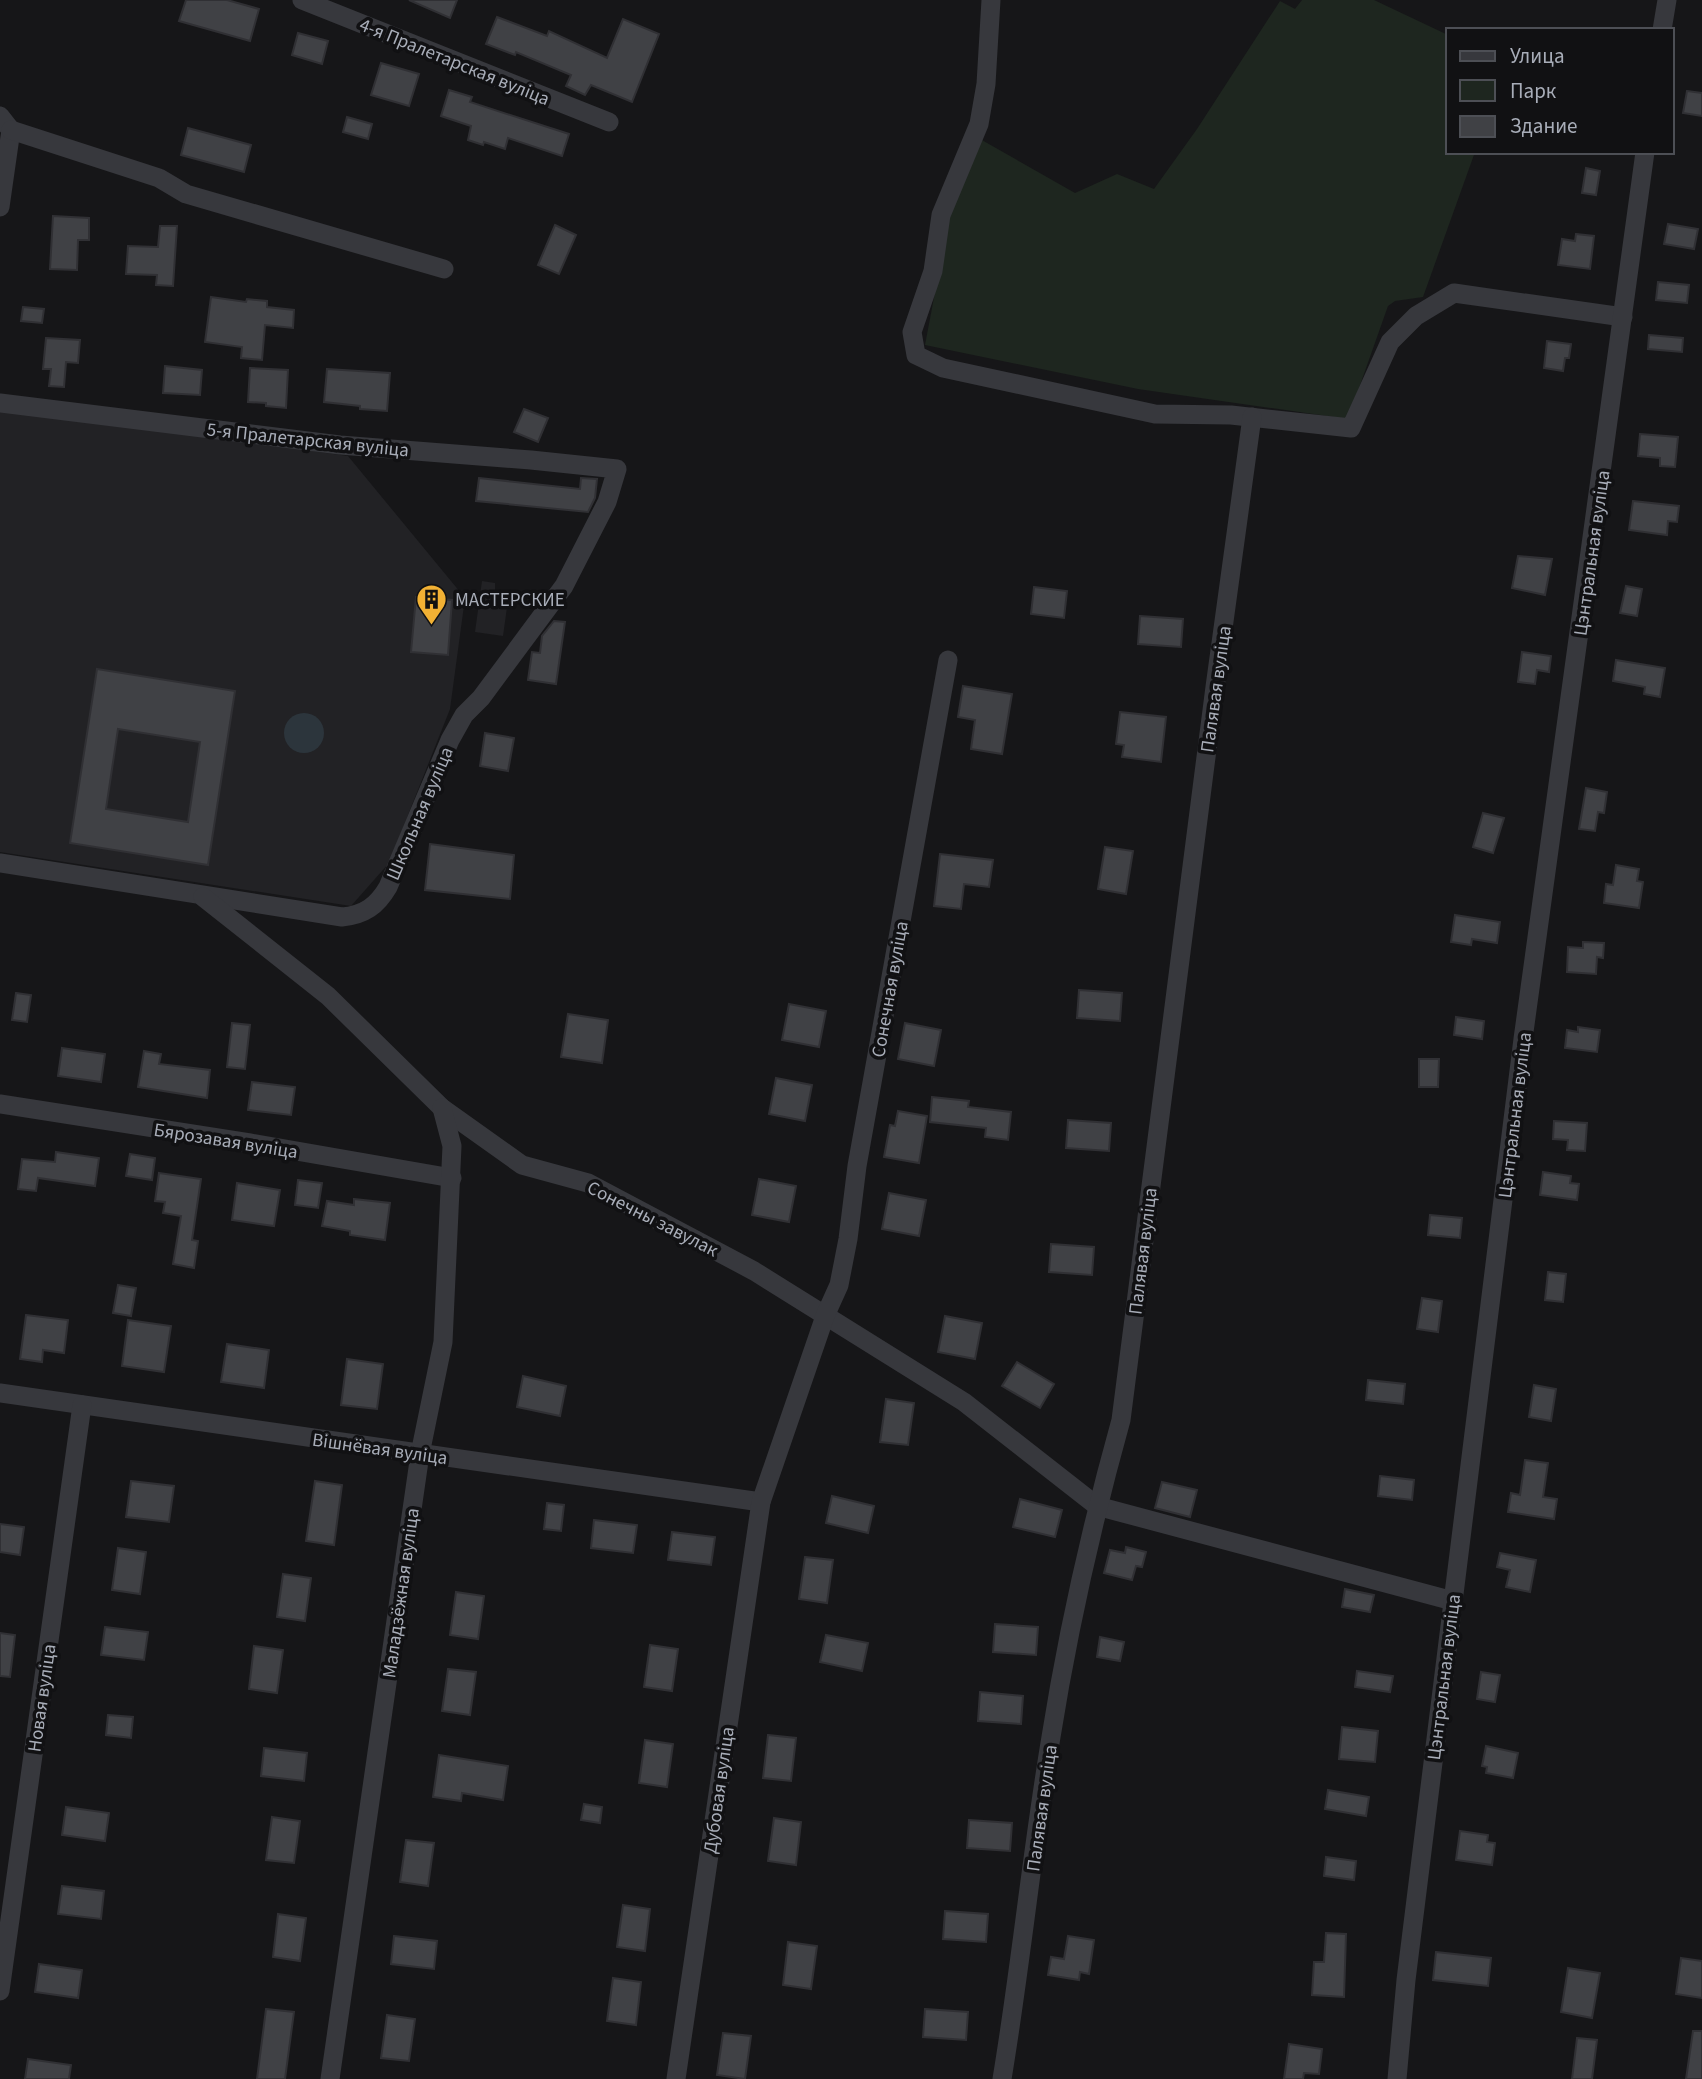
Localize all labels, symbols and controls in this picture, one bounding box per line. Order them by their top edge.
street label: 4-я Пралетарская вуліца [355,12,554,113]
legend [1446,28,1674,154]
text: Улица [1510,41,1565,71]
text: Парк [1510,76,1557,106]
text: Здание [1510,111,1578,141]
street label: 5-я Пралетарская вуліца [205,416,410,465]
street label: Цэнтральная вуліца [1568,469,1617,638]
building icon: МАСТЕРСКИЕ [415,582,449,626]
place label: МАСТЕРСКИЕ [455,587,565,614]
street label: Палявая вуліца [1194,624,1239,754]
street label: Школьная вуліца [380,743,461,885]
street label: Сонечная вуліца [865,919,916,1060]
street label: Цэнтральная вуліца [1492,1031,1539,1200]
street label: Бярозавая вуліца [152,1117,300,1166]
street label: Сонечны завулак [582,1175,723,1264]
street label: Палявая вуліца [1122,1186,1165,1316]
street label: Вішнёвая вуліца [310,1427,449,1472]
street label: Маладзёжная вуліца [376,1506,427,1680]
street label: Цэнтральная вуліца [1421,1593,1468,1762]
street label: Новая вуліца [22,1642,63,1754]
street label: Дубовая вуліца [697,1725,742,1855]
street label: Палявая вуліца [1020,1743,1065,1873]

